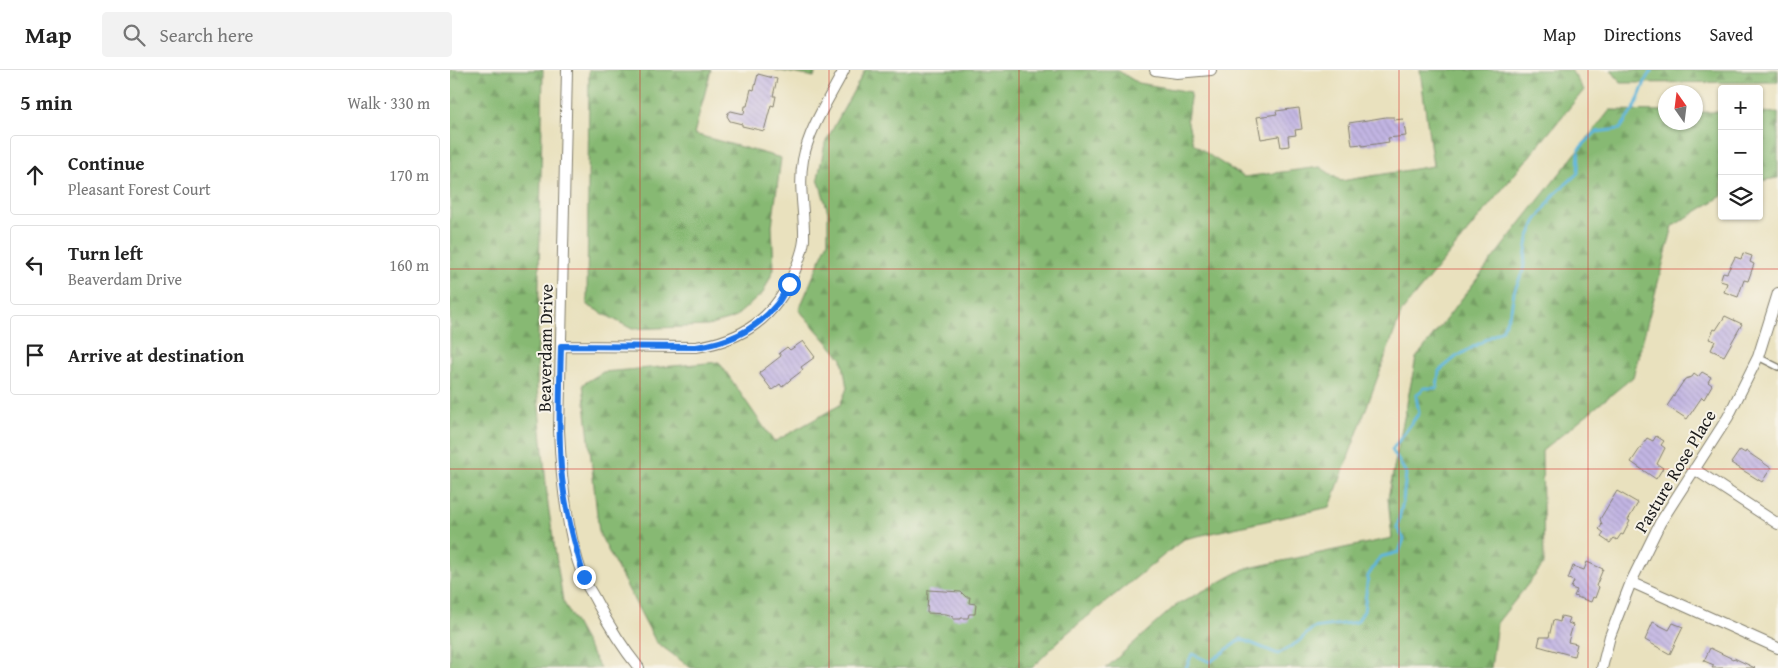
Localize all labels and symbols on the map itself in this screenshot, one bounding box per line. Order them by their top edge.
north arrow [1658,85,1703,130]
route start [778,273,801,296]
street label: Beaverdam Drive [530,284,560,412]
street label: Pasture Rose Place [1627,404,1723,538]
route end [573,566,596,589]

